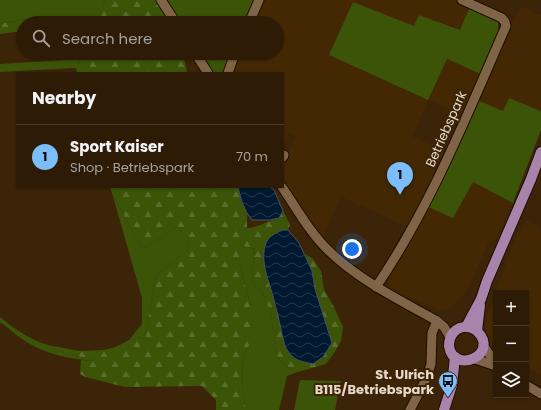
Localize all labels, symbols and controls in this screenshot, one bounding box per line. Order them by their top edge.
search box [16,16,284,60]
icon: search [30,27,52,49]
text: Search here [62,28,152,49]
text: Nearby [32,86,96,110]
street label: Betriebspark [421,88,471,170]
text: Sport Kaiser [70,136,164,157]
text: 1 [43,147,47,166]
text: 70 m [236,147,268,166]
text: Shop · Betriebspark [70,158,194,177]
pin: 1 [387,162,413,195]
your location [342,239,362,259]
map controls [493,290,529,398]
button: + [493,290,529,326]
button: − [493,326,529,362]
button: layers [493,362,529,398]
place label: St. Ulrich B115/Betriebspark [315,365,434,399]
bus stop icon: St. Ulrich B115/Betriebspark [437,370,459,398]

